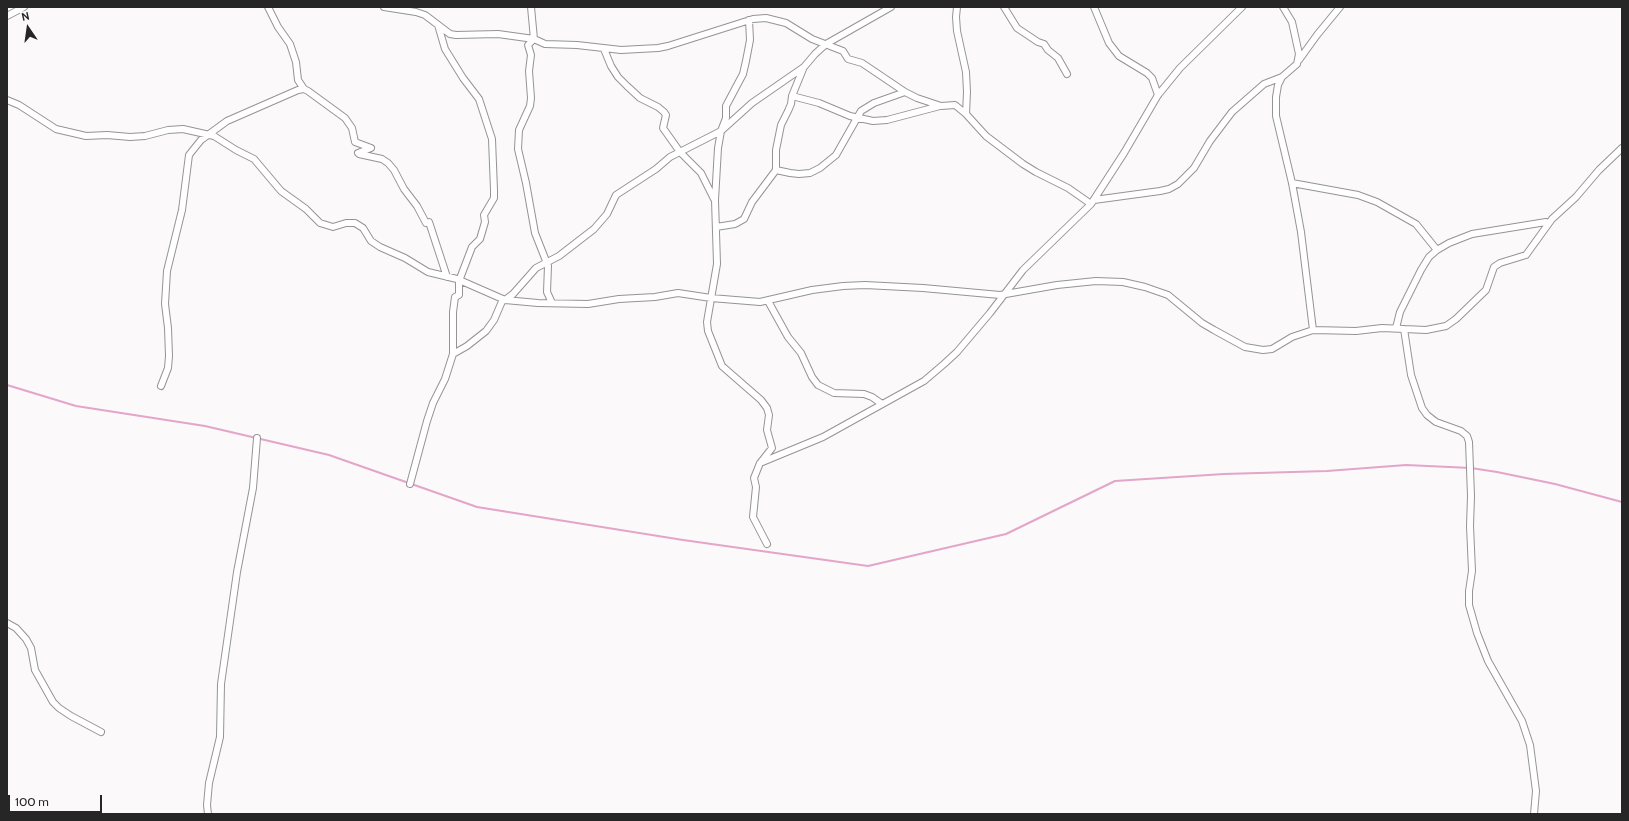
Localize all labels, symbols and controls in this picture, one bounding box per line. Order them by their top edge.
north arrow [8,8,48,48]
text: N [20,9,31,24]
scale bar [10,787,104,813]
text: 100 m [15,794,49,809]

